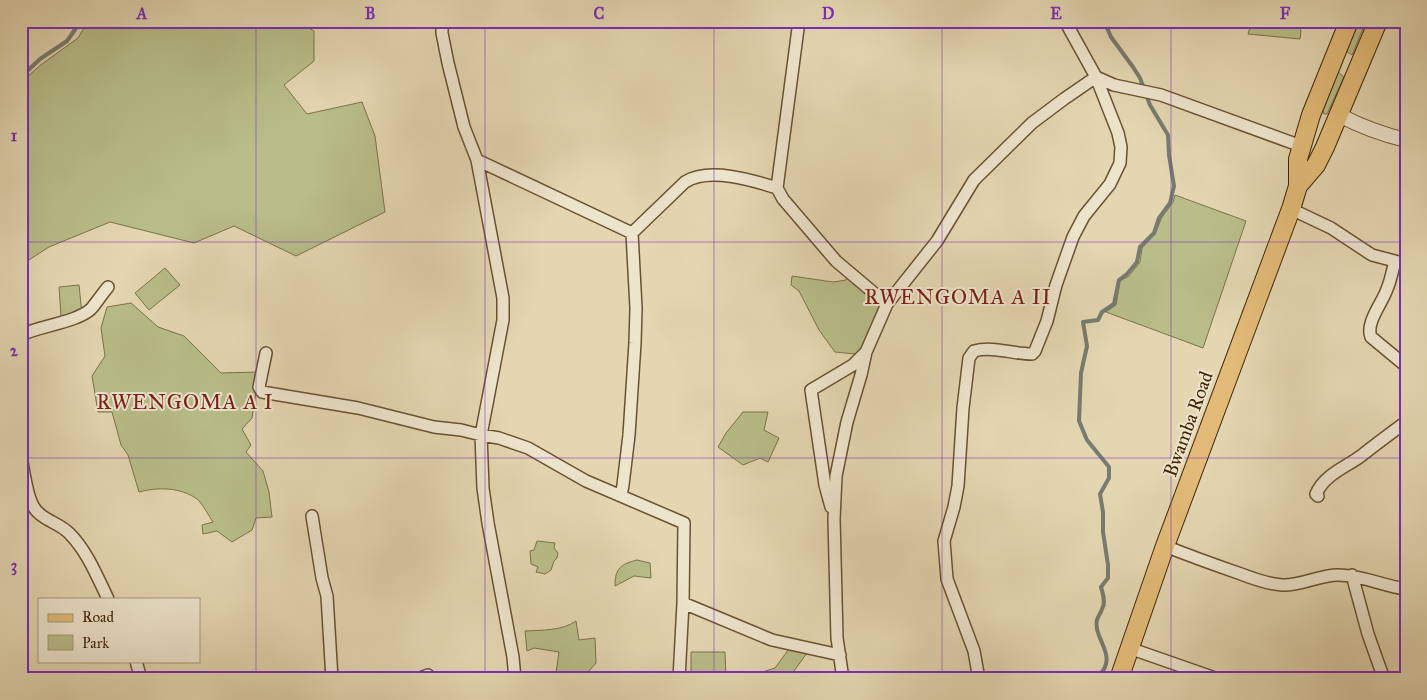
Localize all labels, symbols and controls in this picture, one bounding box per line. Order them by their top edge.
text: A [136,4,148,23]
text: B [365,4,375,23]
text: C [594,4,605,23]
text: D [822,4,835,23]
text: E [1050,4,1062,23]
text: F [1280,4,1291,23]
text: 1 [11,126,18,145]
district label: RWENGOMA A II [864,284,1052,310]
text: 2 [10,341,19,360]
street label: Bwamba Road [1158,368,1218,480]
district label: RWENGOMA A I [96,389,274,415]
text: 3 [11,556,17,576]
legend [38,598,200,662]
text: Road [82,608,114,626]
text: Park [82,634,109,652]

